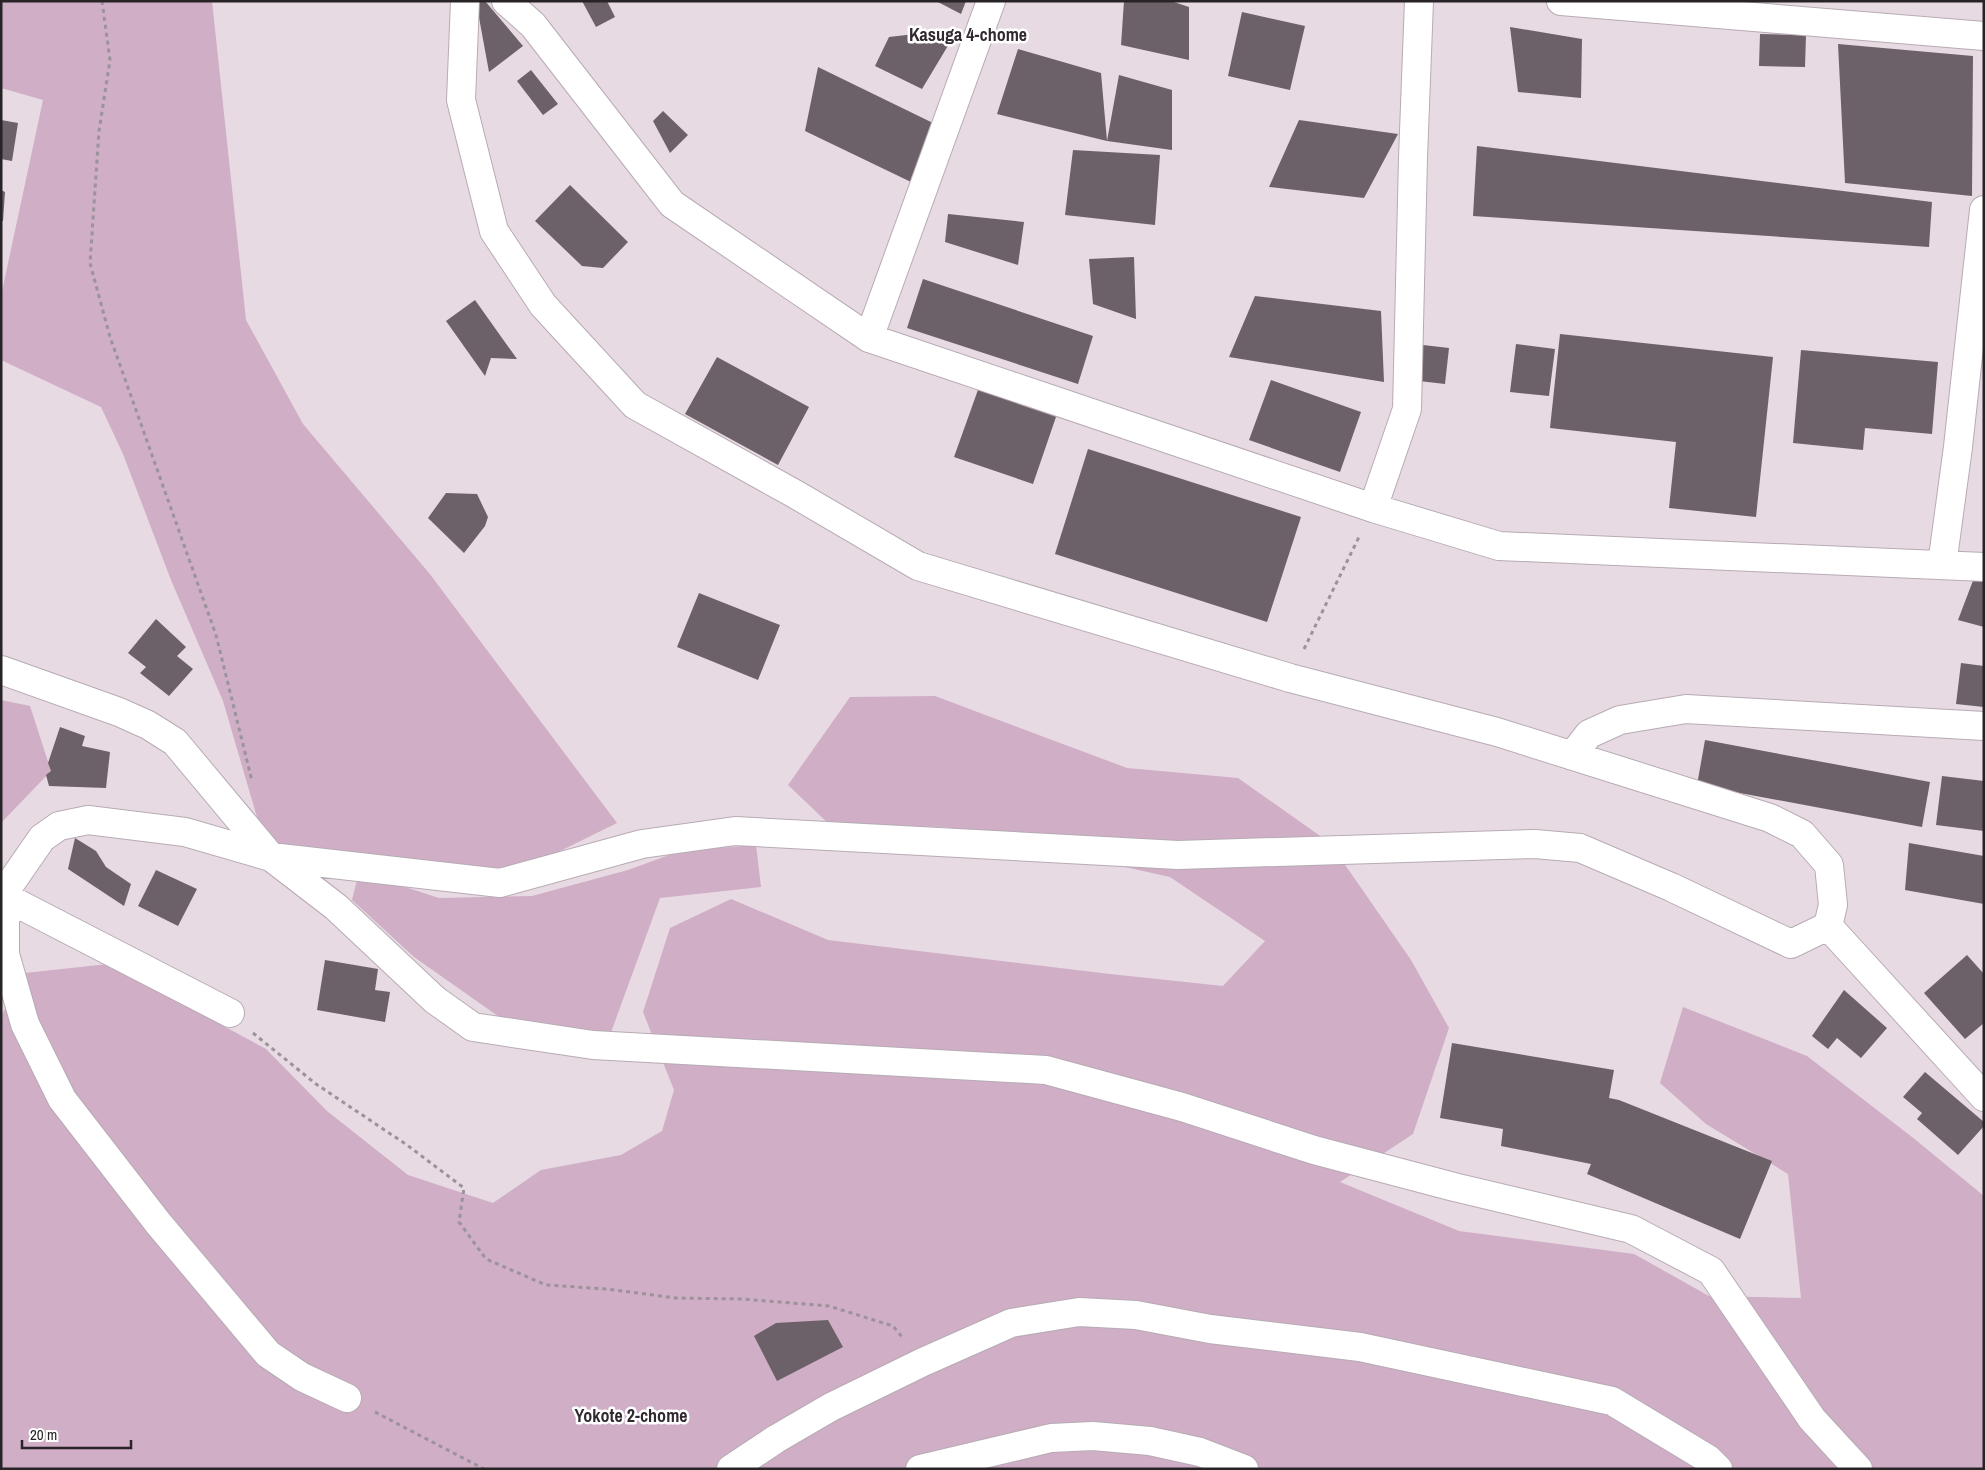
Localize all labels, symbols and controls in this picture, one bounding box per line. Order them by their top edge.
district label: Kasuga 4-chome [909,22,1027,47]
district label: Yokote 2-chome [575,1403,687,1428]
scale bar [22,1418,131,1450]
text: 20 m [30,1424,57,1445]

